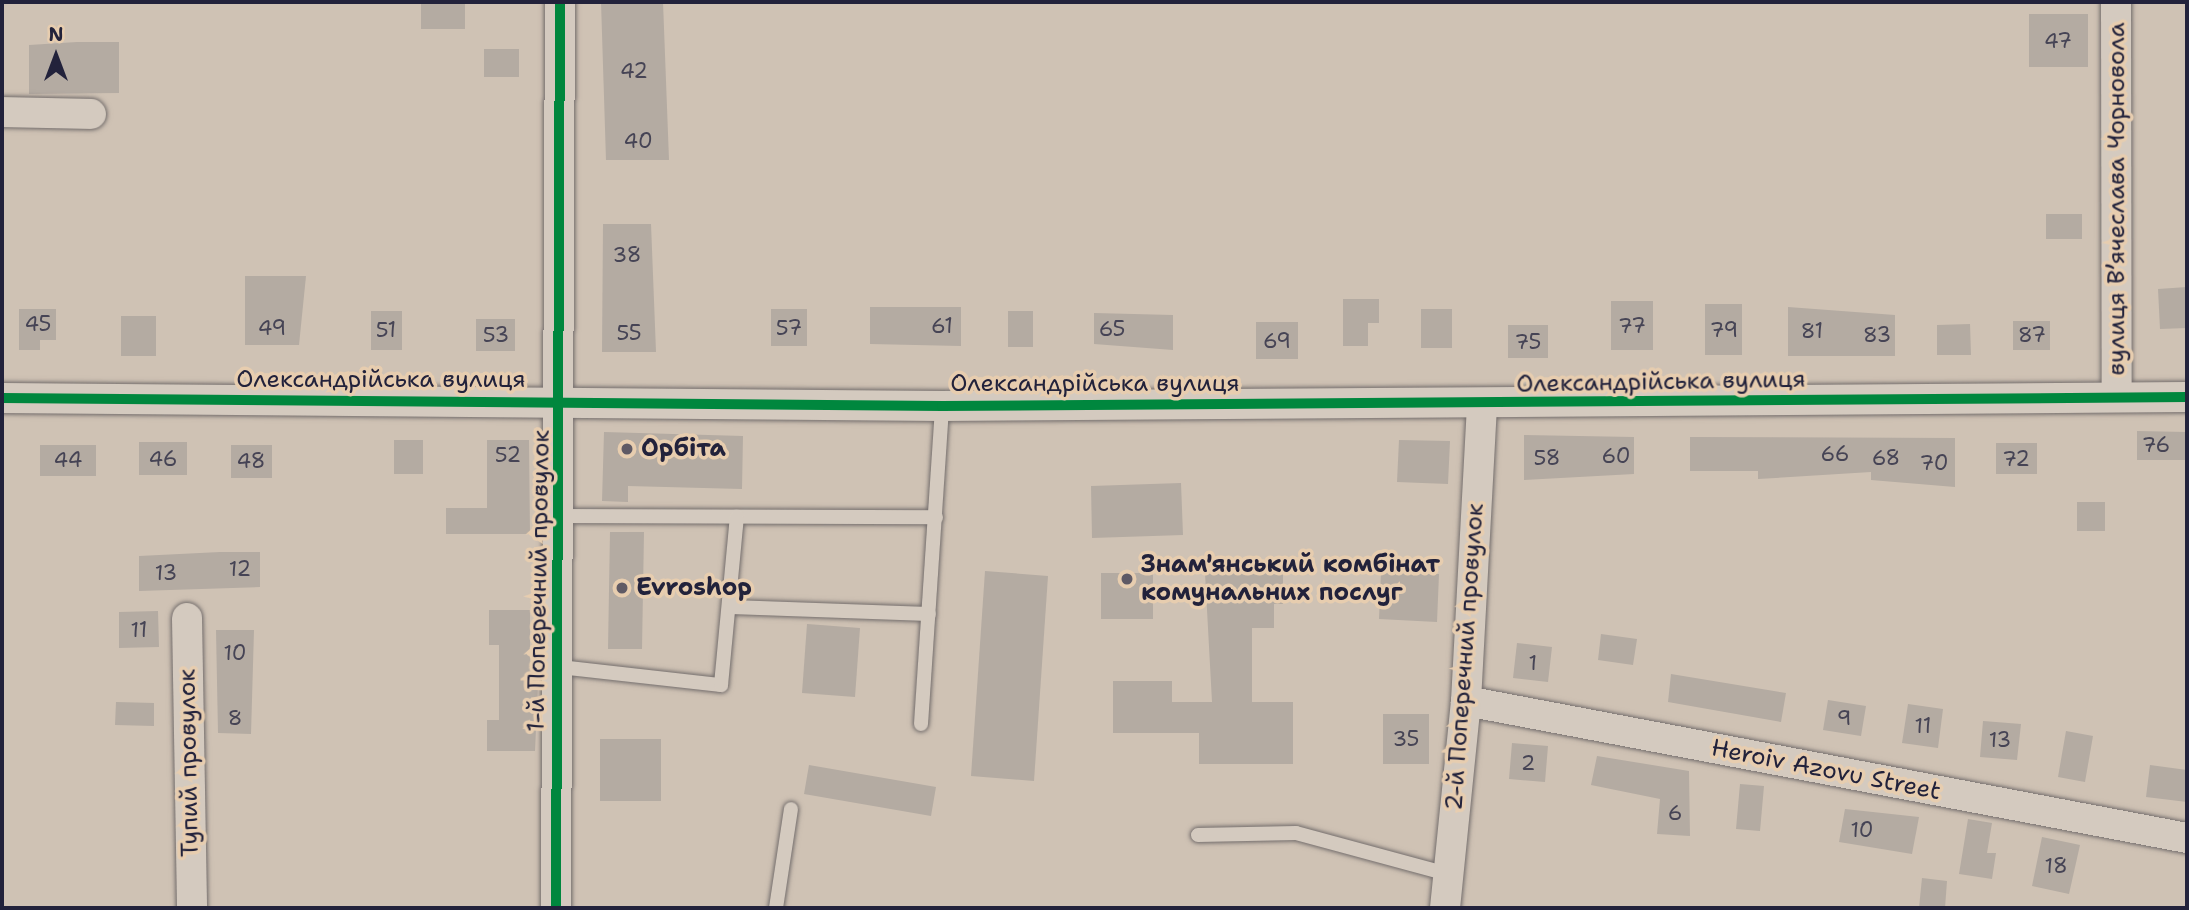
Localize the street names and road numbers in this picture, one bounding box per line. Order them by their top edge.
street label: вулиця Вʼячеслава Чорновола [2103,22,2131,376]
street label: Олександрійська вулиця [1516,365,1806,399]
street label: Олександрійська вулиця [236,366,526,394]
street label: Олександрійська вулиця [950,370,1240,398]
street label: 1-й Поперечний провулок [522,430,556,732]
street label: 2-й Поперечний провулок [1440,502,1490,812]
street label: Тупий провулок [173,669,205,857]
street label: Heroiv Azovu Street [1709,734,1943,806]

